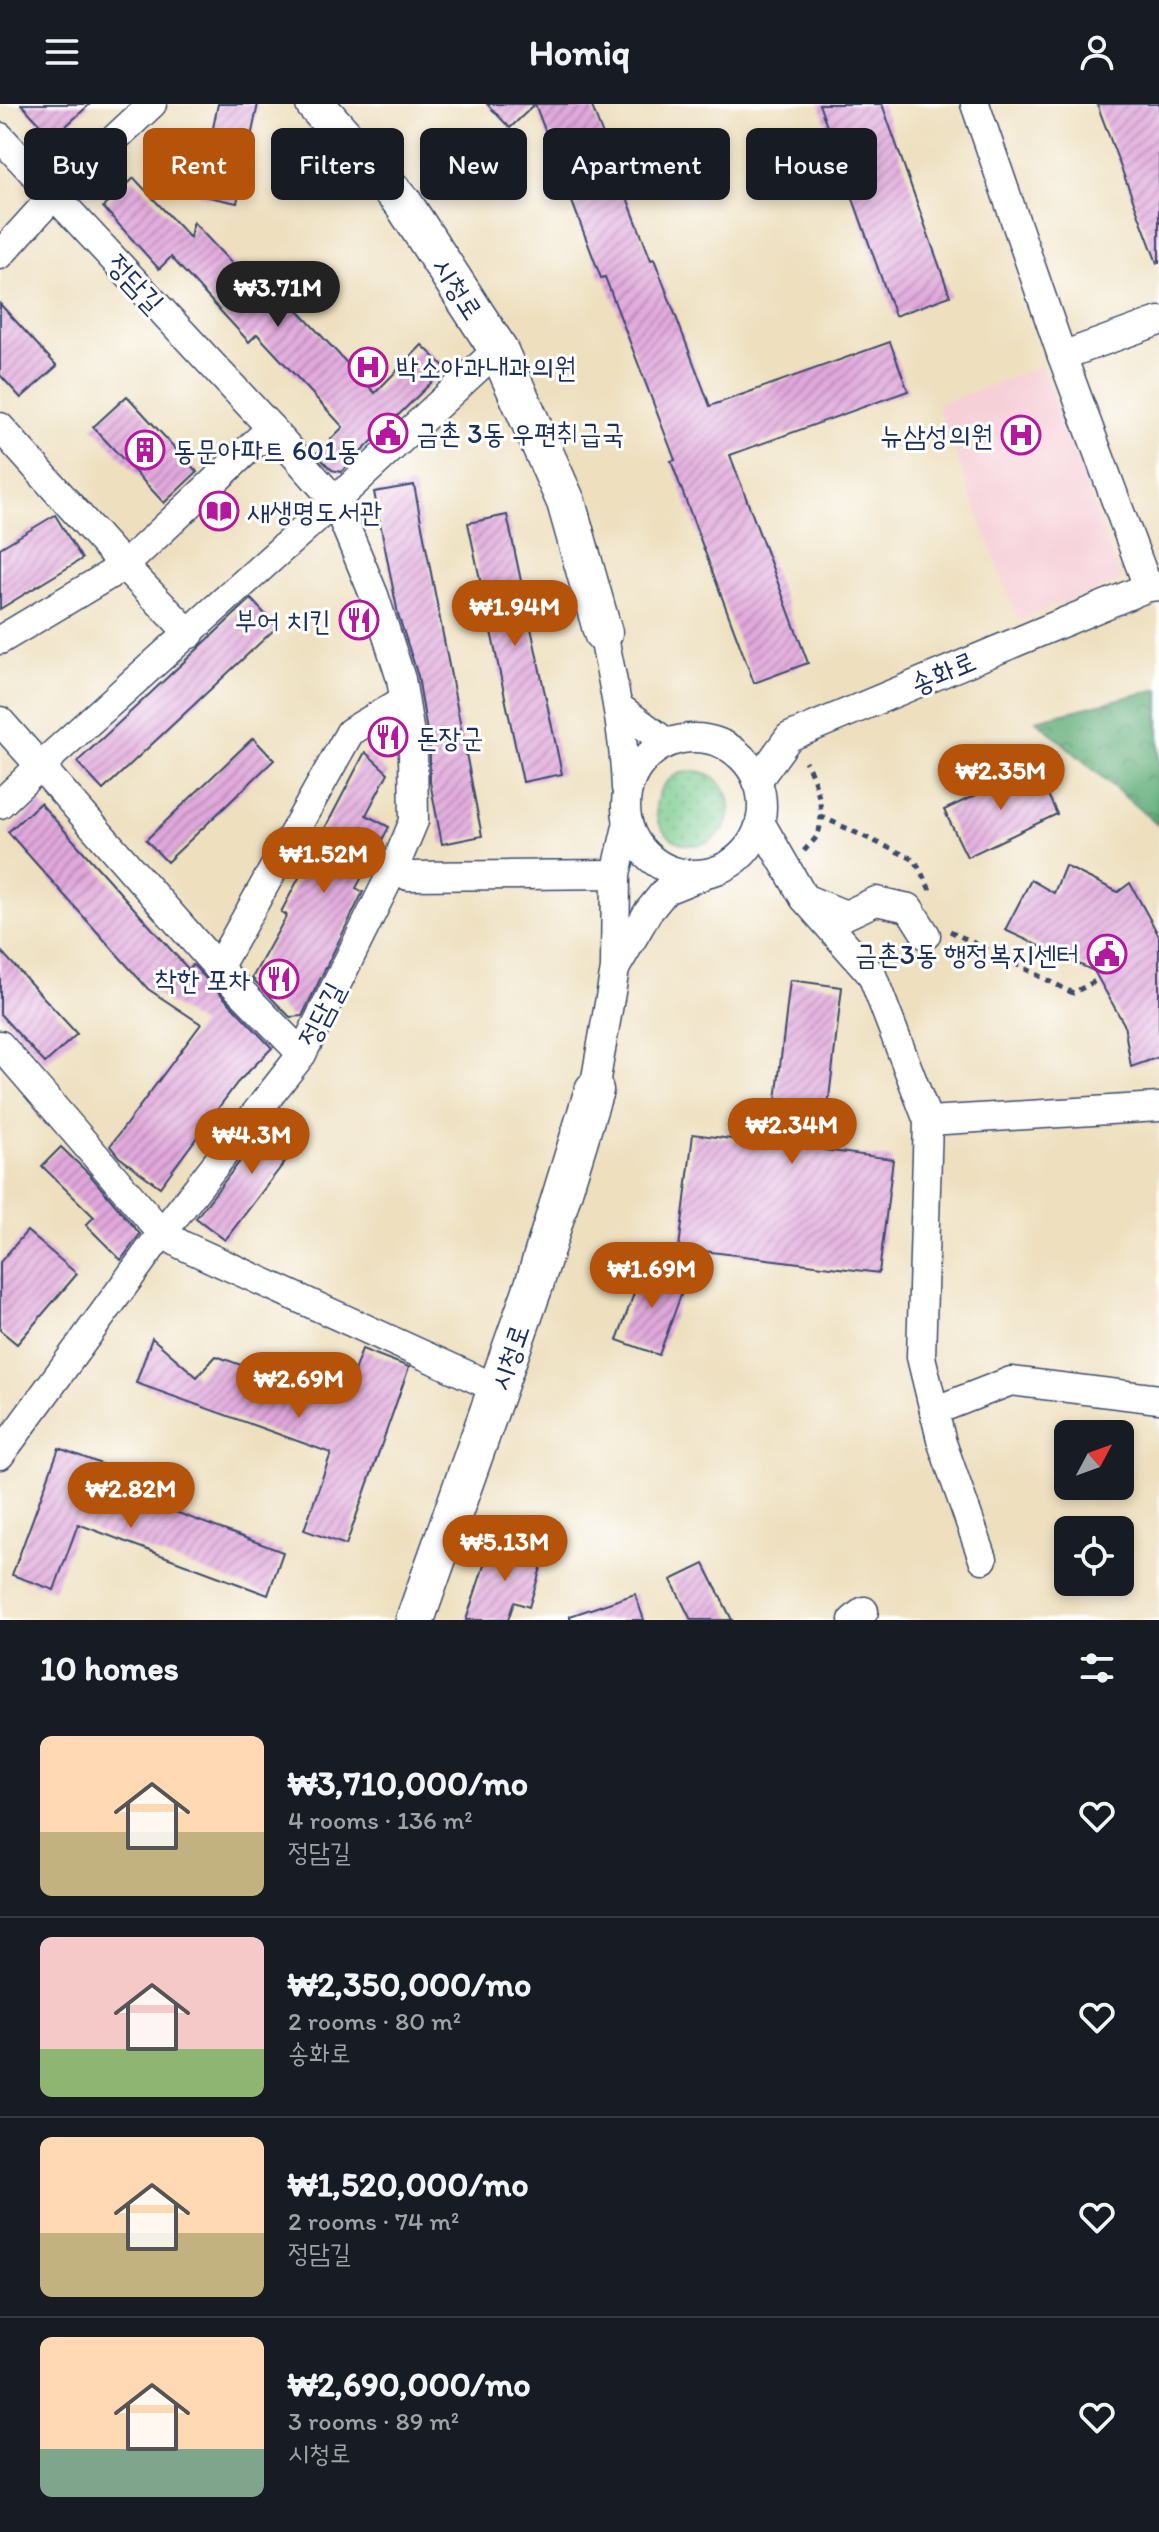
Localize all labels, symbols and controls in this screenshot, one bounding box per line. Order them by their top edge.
icon: menu [40,30,84,74]
icon: person [1075,30,1119,74]
text: Homiq [529,31,630,74]
chip: Buy [24,128,127,200]
chip: Rent [143,128,255,200]
chip: Filters [271,128,404,200]
chip: New [420,128,527,200]
chip: Apartment [543,128,730,200]
chip: House [746,128,877,200]
street label: 정담길 [101,247,171,319]
street label: 시청로 [425,250,491,326]
pin: ₩3.71M [213,261,343,329]
text: ₩3.71M [234,271,322,303]
hospital icon: 박소아과내과의원 [347,346,389,388]
place label: 박소아과내과의원 [396,350,576,384]
public building icon: 금촌 3동 우편취급국 [367,412,409,454]
hospital icon: 뉴삼성의원 [1000,414,1042,456]
place label: 금촌 3동 우편취급국 [416,416,624,450]
place label: 뉴삼성의원 [880,418,993,452]
building icon: 동문아파트 601동 [124,429,166,471]
place label: 동문아파트 601동 [173,433,360,467]
library icon: 새생명도서관 [198,490,240,532]
place label: 새생명도서관 [247,494,382,528]
pin: ₩1.94M [450,580,580,648]
text: ₩1.94M [470,590,560,622]
restaurant icon: 부어 치킨 [338,599,380,641]
place label: 부어 치킨 [235,603,331,637]
street label: 송화로 [905,643,981,701]
restaurant icon: 돈장군 [367,716,409,758]
place label: 돈장군 [416,720,484,754]
pin: ₩2.35M [936,744,1066,812]
text: ₩2.35M [956,754,1046,786]
pin: ₩1.52M [259,827,389,895]
text: ₩1.52M [280,837,368,869]
public building icon: 금촌3동 행정복지센터 [1086,933,1128,975]
place label: 금촌3동 행정복지센터 [855,937,1079,971]
restaurant icon: 착한 포차 [258,958,300,1000]
place label: 착한 포차 [155,962,251,996]
street label: 정담길 [291,976,351,1052]
pin: ₩2.34M [727,1098,857,1166]
pin: ₩4.3M [196,1108,308,1176]
text: ₩2.34M [746,1108,838,1140]
text: ₩4.3M [213,1118,291,1150]
pin: ₩1.69M [587,1242,717,1310]
text: ₩1.69M [608,1252,696,1284]
street label: 시청로 [482,1320,536,1394]
pin: ₩2.69M [234,1352,364,1420]
text: ₩2.69M [254,1362,344,1394]
north arrow [1054,1420,1134,1500]
map controls [1054,1420,1134,1596]
pin: ₩2.82M [66,1462,196,1530]
text: ₩2.82M [86,1472,176,1504]
pin: ₩5.13M [440,1515,570,1583]
button: locate [1054,1516,1134,1596]
text: ₩5.13M [461,1525,549,1557]
icon: filters [1075,1646,1119,1690]
text: 10 homes [40,1648,179,1689]
text: ₩3,710,000/mo [288,1763,528,1804]
icon: home [104,1768,200,1864]
icon: heart [1075,1794,1119,1838]
text: 4 rooms · 136 m² [288,1804,473,1836]
text: 정담길 [288,1836,351,1868]
text: ₩2,350,000/mo [288,1964,531,2005]
icon: home [104,1969,200,2065]
icon: heart [1075,1995,1119,2039]
text: 2 rooms · 80 m² [288,2005,461,2037]
text: 송화로 [288,2037,351,2069]
text: ₩1,520,000/mo [288,2164,529,2205]
icon: home [104,2169,200,2265]
icon: heart [1075,2195,1119,2239]
text: 2 rooms · 74 m² [288,2205,459,2237]
text: 정담길 [288,2237,351,2269]
text: ₩2,690,000/mo [288,2364,531,2405]
icon: home [104,2369,200,2465]
icon: heart [1075,2395,1119,2439]
text: 3 rooms · 89 m² [288,2405,459,2437]
text: 시청로 [288,2437,351,2469]

